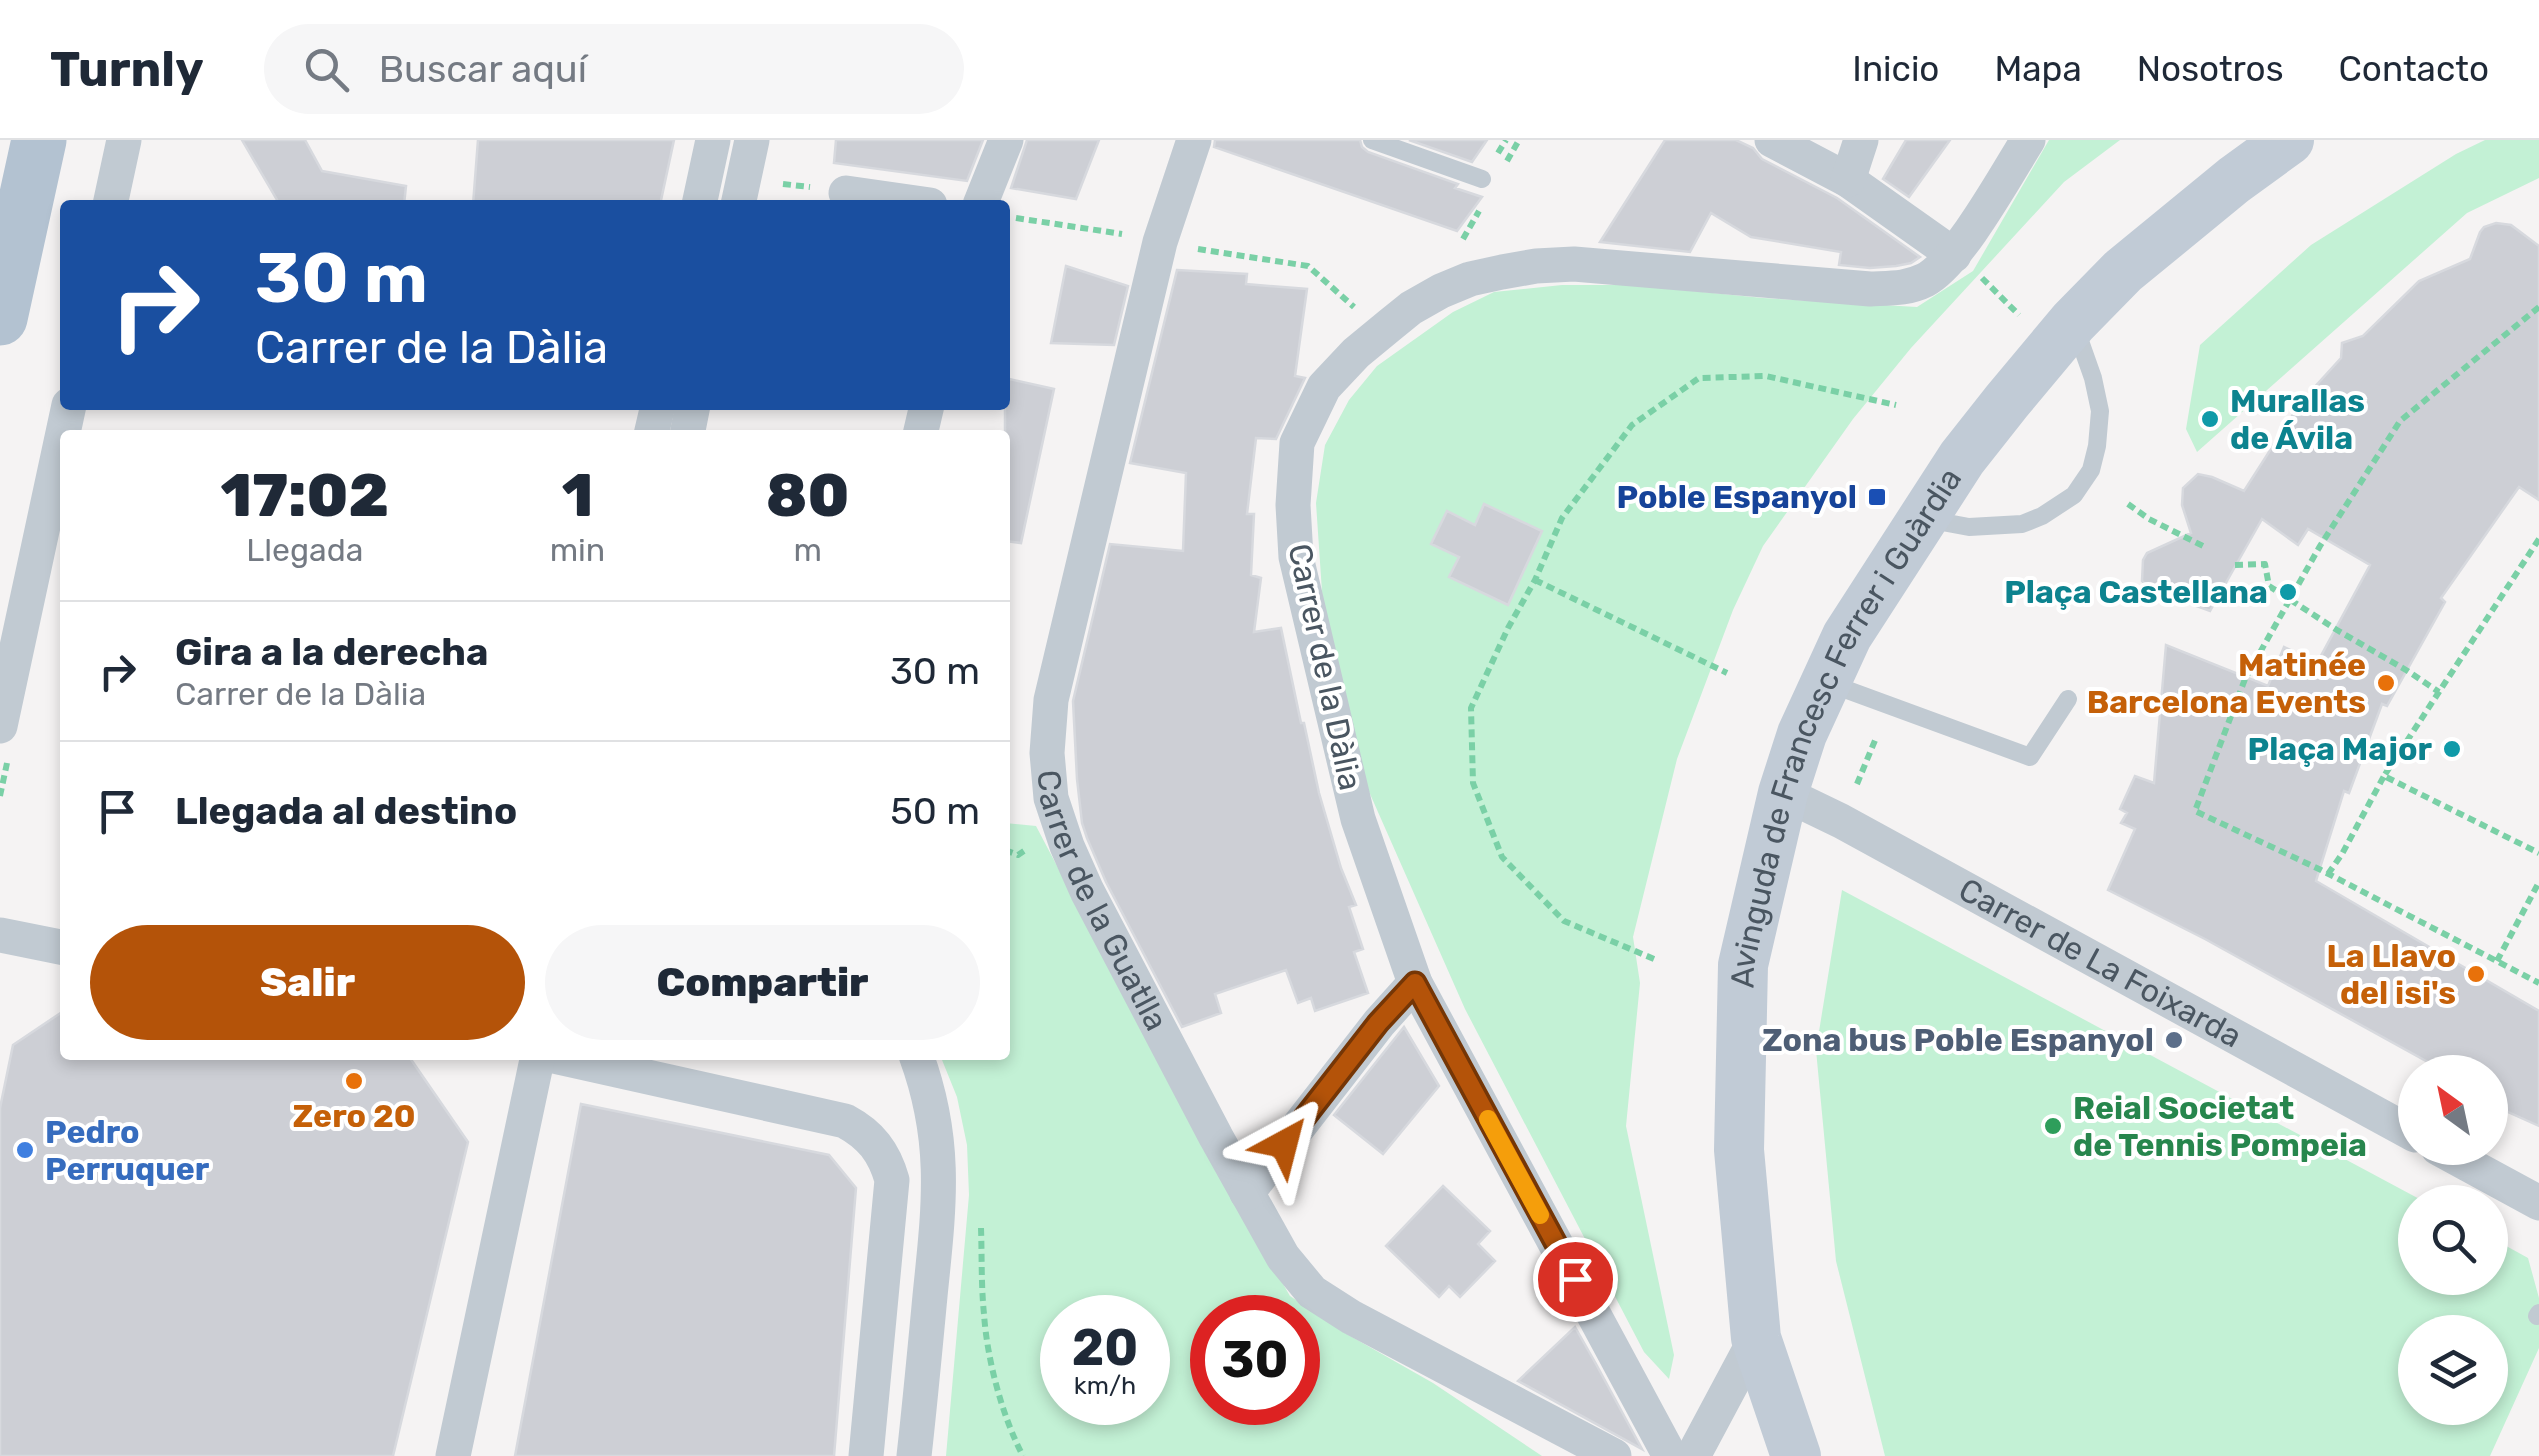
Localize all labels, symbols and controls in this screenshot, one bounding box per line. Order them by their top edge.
search box [264,24,964,114]
text: Turnly [50,41,204,98]
icon: search [299,42,354,97]
text: Buscar aquí [379,46,587,92]
text: Inicio [1852,48,1939,90]
text: Mapa [1994,48,2082,90]
text: Nosotros [2137,48,2284,90]
text: Contacto [2339,48,2489,90]
text: 30 m [255,237,428,320]
icon: right [90,240,220,370]
text: Carrer de la Dàlia [255,321,608,374]
place label: Murallas de Ávila [2230,382,2365,457]
marker: Murallas de Ávila [2199,408,2221,430]
text: 17:02 [221,460,389,531]
text: 1 [562,460,593,531]
text: 80 [766,460,849,531]
street label: Avinguda de Francesc Ferrer i Guàrdia [1723,461,1969,989]
place label: Poble Espanyol [1616,478,1857,516]
marker: Poble Espanyol [1866,486,1888,508]
text: Llegada [246,531,363,569]
text: min [550,531,605,569]
text: m [793,531,822,569]
street label: Carrer de la Dàlia [1280,540,1370,794]
place label: Plaça Castellana [2004,573,2268,611]
marker: Plaça Castellana [2277,581,2299,603]
text: Gira a la derecha [175,629,488,675]
icon: right [90,644,145,699]
place label: Matinée Barcelona Events [2087,646,2366,721]
text: 30 m [890,648,980,694]
marker: Matinée Barcelona Events [2375,672,2397,694]
text: Carrer de la Dàlia [175,675,426,713]
place label: Plaça Major [2248,730,2432,768]
marker: Plaça Major [2441,738,2463,760]
street label: Carrer de la Guatlla [1030,768,1176,1037]
icon: arrive [90,784,145,839]
text: Llegada al destino [175,788,517,834]
text: 50 m [890,788,980,834]
street label: Carrer de La Foixarda [1952,870,2248,1055]
button: Salir [90,925,525,1040]
button: Compartir [545,925,980,1040]
place label: La Llavo del isi's [2327,937,2456,1012]
marker: La Llavo del isi's [2465,963,2487,985]
place label: Zona bus Poble Espanyol [1762,1021,2154,1059]
marker: Zona bus Poble Espanyol [2163,1029,2185,1051]
north arrow [2398,1055,2508,1165]
map controls [2398,1055,2508,1425]
marker: Zero 20 [343,1070,365,1092]
place label: Reial Societat de Tennis Pompeia [2073,1089,2367,1164]
position arrow [1232,1092,1336,1196]
place label: Zero 20 [293,1097,415,1135]
place label: Pedro Perruquer [45,1113,210,1188]
marker: Reial Societat de Tennis Pompeia [2042,1115,2064,1137]
marker: Pedro Perruquer [14,1139,36,1161]
button: search [2398,1185,2508,1295]
pin [1533,1237,1618,1322]
icon: arrive [1548,1252,1603,1307]
speed limit sign: 30 [1190,1295,1320,1425]
button: layers [2398,1315,2508,1425]
text: 20 [1072,1318,1138,1378]
text: km/h [1074,1371,1136,1400]

